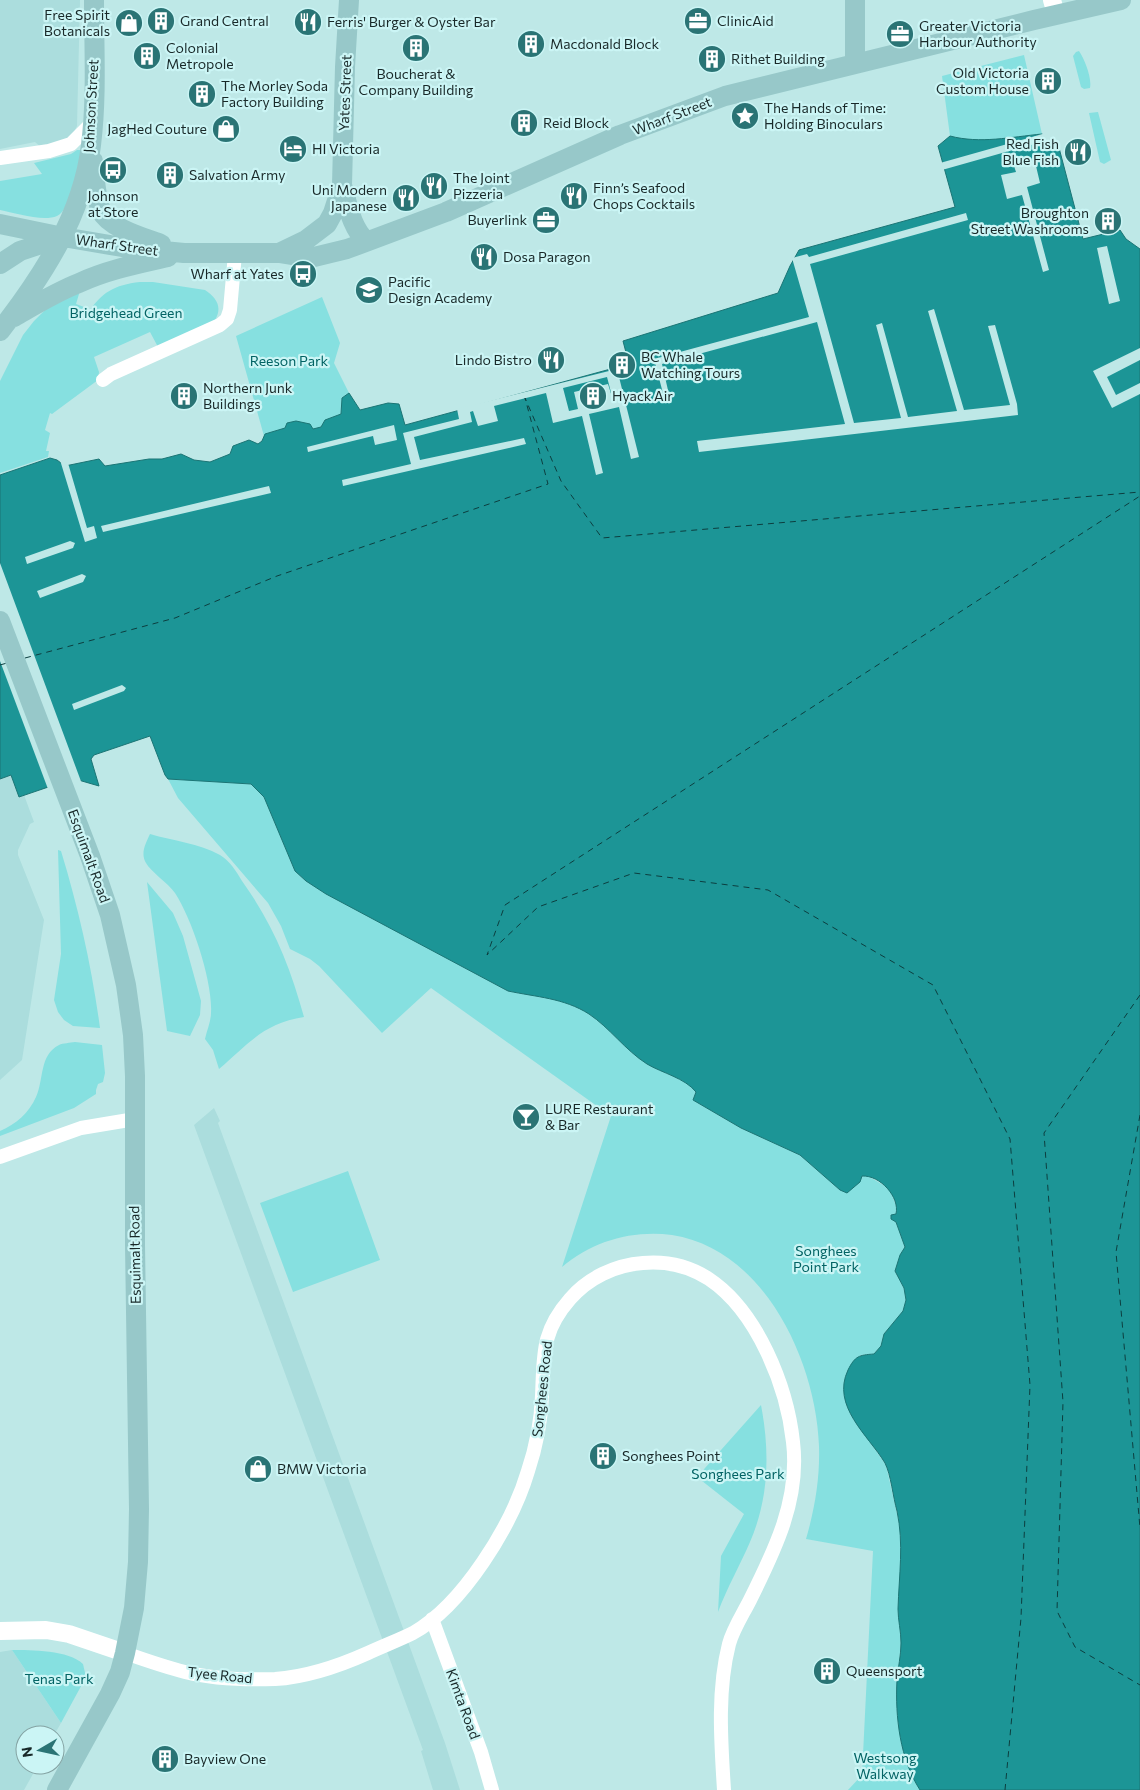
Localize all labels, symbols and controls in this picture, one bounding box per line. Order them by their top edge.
place label: Free Spirit Botanicals [44,6,110,39]
building icon: Grand Central [146,6,176,36]
office icon: ClinicAid [683,6,713,36]
restaurant icon: Ferris' Burger & Oyster Bar [293,7,323,37]
shop icon: Free Spirit Botanicals [114,8,144,38]
place label: Grand Central [180,12,269,29]
place label: ClinicAid [717,12,774,29]
place label: Ferris' Burger & Oyster Bar [327,13,496,30]
place label: Greater Victoria Harbour Authority [919,17,1037,50]
office icon: Greater Victoria Harbour Authority [885,19,915,49]
building icon: Macdonald Block [516,29,546,59]
building icon: Boucherat & Company Building [401,33,431,63]
place label: Macdonald Block [550,35,660,52]
place label: Colonial Metropole [166,39,234,72]
building icon: Colonial Metropole [132,41,162,71]
building icon: Rithet Building [697,44,727,74]
place label: Rithet Building [731,50,825,67]
street label: Yates Street [335,54,354,132]
street label: Johnson Street [80,59,101,153]
place label: Old Victoria Custom House [936,64,1029,97]
place label: Boucherat & Company Building [359,65,474,98]
building icon: Old Victoria Custom House [1033,66,1063,96]
place label: The Morley Soda Factory Building [221,77,328,110]
building icon: The Morley Soda Factory Building [187,79,217,109]
street label: Wharf Street [630,93,714,138]
place label: The Hands of Time: Holding Binoculars [764,99,886,132]
place icon: The Hands of Time: Holding Binoculars [730,101,760,131]
building icon: Reid Block [509,108,539,138]
shop icon: JagHed Couture [211,114,241,144]
place label: Reid Block [543,114,610,131]
place label: JagHed Couture [107,120,207,137]
hotel icon: HI Victoria [278,134,308,164]
place label: Red Fish Blue Fish [1003,135,1059,168]
restaurant icon: Red Fish Blue Fish [1063,137,1093,167]
place label: HI Victoria [312,140,380,157]
bus stop icon: Johnson at Store [98,155,128,185]
building icon: Salvation Army [155,160,185,190]
place label: Salvation Army [189,166,285,183]
place label: The Joint Pizzeria [453,169,510,202]
restaurant icon: The Joint Pizzeria [419,171,449,201]
place label: Finn’s Seafood Chops Cocktails [593,179,695,212]
place label: Uni Modern Japanese [312,181,387,214]
restaurant icon: Finn’s Seafood Chops Cocktails [559,181,589,211]
restaurant icon: Uni Modern Japanese [391,183,421,213]
place label: Johnson at Store [87,187,139,220]
place label: Broughton Street Washrooms [971,204,1089,237]
office icon: Buyerlink [531,205,561,235]
building icon: Broughton Street Washrooms [1093,206,1123,236]
place label: Buyerlink [467,211,527,228]
street label: Wharf Street [75,230,160,259]
restaurant icon: Dosa Paragon [469,242,499,272]
place label: Dosa Paragon [503,248,591,265]
bus stop icon: Wharf at Yates [288,259,318,289]
place label: Wharf at Yates [190,265,284,282]
place label: Pacific Design Academy [388,273,492,306]
school or university icon: Pacific Design Academy [354,275,384,305]
park label: Bridgehead Green [69,304,183,321]
restaurant icon: Lindo Bistro [536,345,566,375]
place label: BC Whale Watching Tours [641,348,740,381]
building icon: BC Whale Watching Tours [607,350,637,380]
place label: Lindo Bistro [455,351,532,368]
park label: Reeson Park [250,352,329,369]
place label: Northern Junk Buildings [203,379,293,412]
building icon: Northern Junk Buildings [169,381,199,411]
building icon: Hyack Air [578,381,608,411]
place label: Hyack Air [612,387,673,404]
street label: Esquimalt Road [65,807,114,905]
place label: LURE Restaurant & Bar [545,1100,654,1133]
bar icon: LURE Restaurant & Bar [511,1102,541,1132]
street label: Esquimalt Road [125,1206,144,1304]
park label: Songhees Point Park [793,1242,860,1275]
street label: Songhees Road [528,1340,555,1438]
building icon: Songhees Point [588,1441,618,1471]
place label: Songhees Point [622,1447,721,1464]
shop icon: BMW Victoria [243,1454,273,1484]
place label: BMW Victoria [277,1460,366,1477]
park label: Songhees Park [691,1465,785,1482]
building icon: Queensport [812,1656,842,1686]
place label: Queensport [846,1662,923,1679]
street label: Tyee Road [187,1663,253,1686]
street label: Kimta Road [443,1666,484,1741]
park label: Tenas Park [25,1670,94,1687]
north arrow [15,1725,65,1775]
building icon: Bayview One [150,1744,180,1774]
text: N [17,1746,36,1759]
park label: Westsong Walkway [853,1749,917,1782]
place label: Bayview One [184,1750,266,1767]

